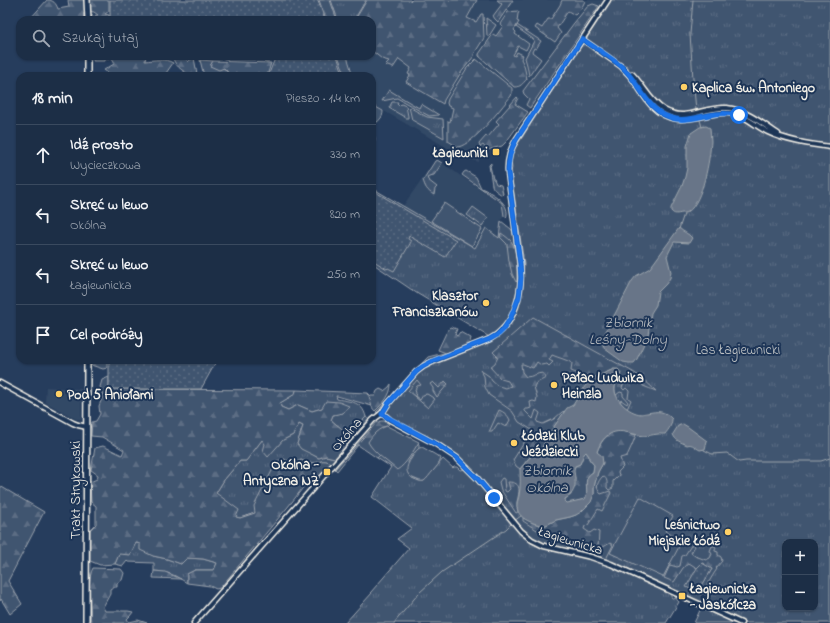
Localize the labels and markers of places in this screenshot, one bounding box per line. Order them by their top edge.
place label: Kaplica św. Antoniego [692,78,815,101]
marker: Kaplica św. Antoniego [679,82,689,92]
place label: Łagiewniki [432,143,488,166]
marker: Łagiewniki [491,147,501,157]
place label: Klasztor Franciszkanów [391,286,479,323]
marker: Klasztor Franciszkanów [481,298,491,308]
place label: Pałac Ludwika Heinzla [562,368,644,405]
marker: Pałac Ludwika Heinzla [549,380,559,390]
place label: Pod 5 Aniołami [67,385,154,406]
marker: Pod 5 Aniołami [54,389,64,399]
place label: Łódzki Klub Jeździecki [521,426,585,463]
marker: Łódzki Klub Jeździecki [509,438,519,448]
place label: Okólna - Antyczna NŻ [243,455,320,494]
marker: Okólna - Antyczna NŻ [322,467,332,477]
place label: Leśnictwo Miejskie Łódź [648,515,721,552]
marker: Leśnictwo Miejskie Łódź [723,527,733,537]
place label: Łagiewnicka - Jaskółcza [689,579,757,616]
marker: Łagiewnicka - Jaskółcza [677,591,687,601]

